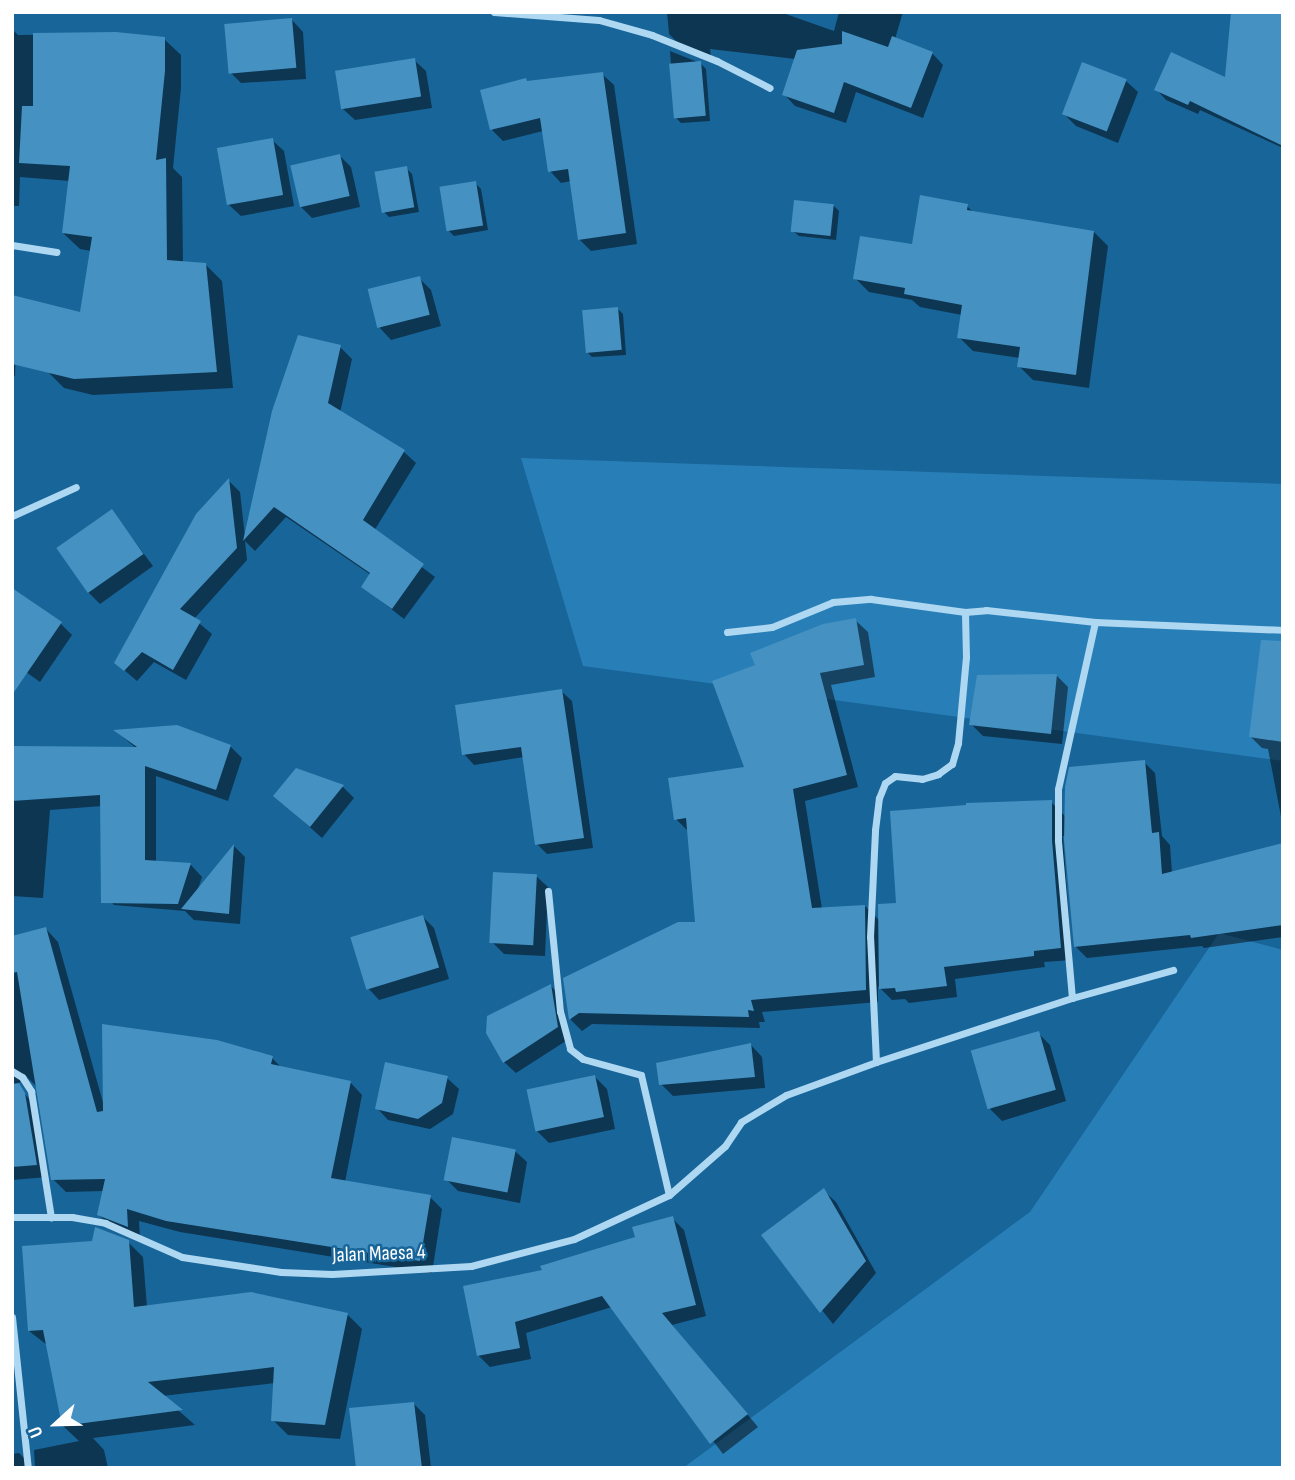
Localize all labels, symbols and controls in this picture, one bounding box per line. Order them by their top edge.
street label: Jalan Maesa 4 [332,1240,426,1268]
north arrow [21,1389,91,1459]
text: U [24,1423,49,1441]

